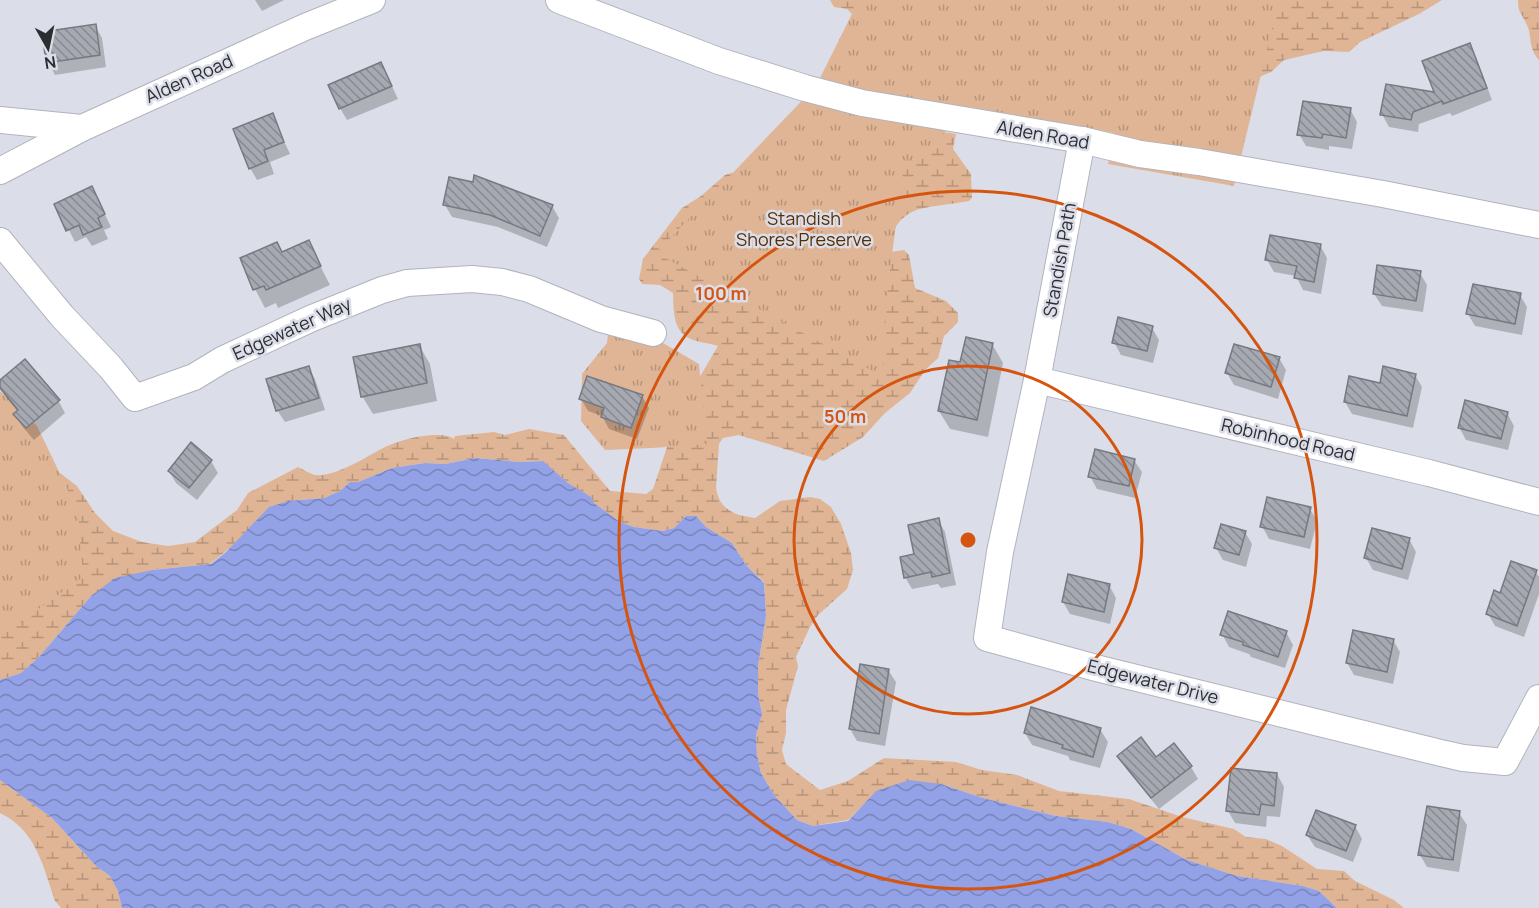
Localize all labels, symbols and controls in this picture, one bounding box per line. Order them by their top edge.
north arrow [18,18,78,78]
street label: Alden Road [141,48,236,108]
text: N [43,51,58,75]
street label: Alden Road [995,114,1091,154]
street label: Standish Path [1037,201,1081,319]
park label: Standish Shores Preserve [736,206,872,251]
text: 100 m [695,281,747,305]
street label: Edgewater Way [228,291,355,365]
text: 50 m [824,404,866,428]
street label: Robinhood Road [1219,412,1357,466]
centre of rings [958,530,978,550]
street label: Edgewater Drive [1085,653,1221,709]

